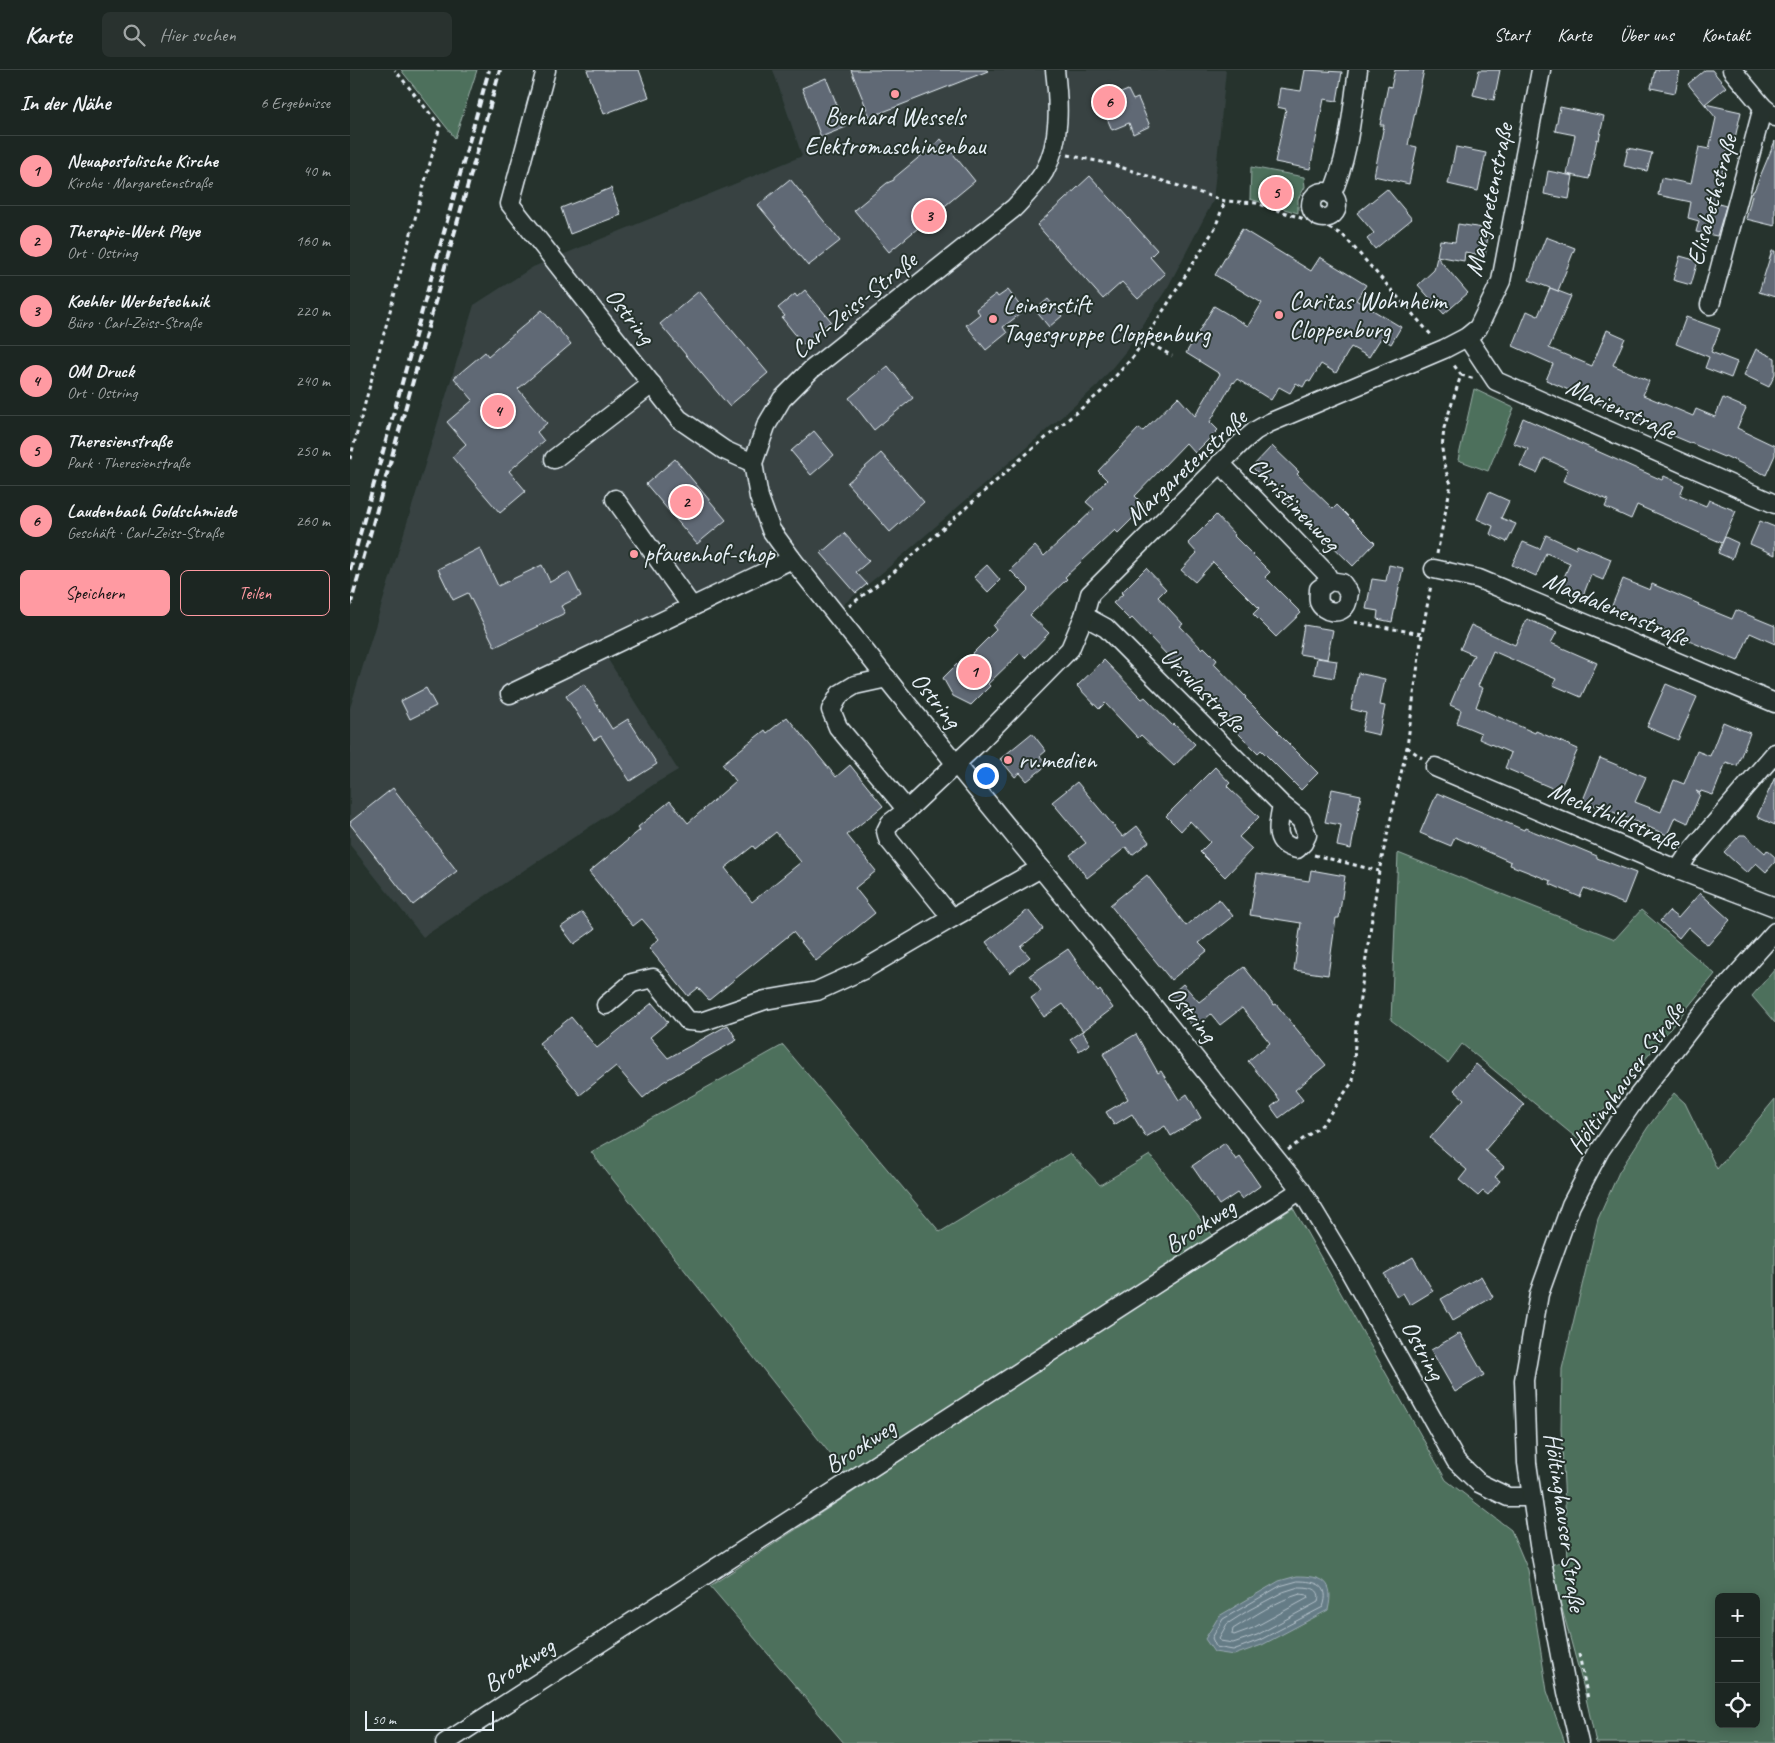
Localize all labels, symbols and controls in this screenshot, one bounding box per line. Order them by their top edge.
search box [102,12,452,57]
text: Karte [25,20,72,50]
icon: search [120,21,148,49]
text: Hier suchen [160,23,236,47]
text: Start [1494,24,1529,46]
text: Karte [1557,24,1592,46]
text: Über uns [1620,24,1674,46]
text: Kontakt [1702,24,1750,46]
pin: 6 [1093,83,1125,121]
marker: Berhard Wessels Elektromaschinenbau [889,88,901,100]
text: In der Nähe [20,90,110,116]
text: 6 Ergebnisse [261,93,330,113]
place label: Berhard Wessels Elektromaschinenbau [805,101,987,162]
street label: Margaretenstraße [1457,119,1521,279]
street label: Elisabethstraße [1679,129,1745,269]
text: Neuapostolische Kirche [67,149,218,173]
text: 1 [32,161,40,181]
text: 40 m [303,161,330,181]
text: Kirche · Margaretenstraße [67,173,212,193]
pin: 5 [1260,174,1292,212]
pin: 3 [913,197,945,235]
text: Therapie-Werk Pleye [67,219,200,243]
text: 2 [32,231,40,251]
text: 160 m [296,231,330,251]
text: Ort · Ostring [67,243,137,263]
street label: Carl-Zeiss-Straße [784,243,925,366]
street label: Ostring [598,281,663,352]
place label: Caritas Wohnheim Cloppenburg [1289,285,1448,346]
text: Koehler Werbetechnik [67,289,209,313]
place label: Leinerstift Tagesgruppe Cloppenburg [1003,289,1211,350]
text: 3 [32,301,40,321]
text: 220 m [296,301,330,321]
marker: Caritas Wohnheim Cloppenburg [1273,309,1285,321]
text: Büro · Carl-Zeiss-Straße [67,313,201,333]
marker: Leinerstift Tagesgruppe Cloppenburg [987,313,999,325]
text: OM Druck [67,359,134,383]
text: 4 [32,371,40,391]
text: 240 m [296,371,330,391]
street label: Marienstraße [1561,371,1683,448]
text: Ort · Ostring [67,383,137,403]
pin: 4 [482,392,514,430]
street label: Margaretenstraße [1118,401,1255,532]
text: Theresienstraße [67,429,172,453]
text: 5 [33,441,39,461]
text: 250 m [296,441,330,461]
street label: Christinenweg [1241,450,1348,559]
text: Park · Theresienstraße [67,453,190,473]
pin: 2 [670,483,702,521]
text: Laudenbach Goldschmiede [67,499,236,523]
text: 6 [32,511,40,531]
text: 260 m [296,511,330,531]
text: Geschäft · Carl-Zeiss-Straße [67,523,223,543]
place label: pfauenhof-shop [644,538,776,570]
marker: pfauenhof-shop [628,548,640,560]
street label: Magdalenenstraße [1539,564,1695,655]
button: Speichern [20,570,170,616]
button: Teilen [180,570,330,616]
street label: Ursulastraße [1154,641,1254,741]
pin: 1 [958,653,990,691]
street label: Ostring [904,665,970,736]
place label: rv.medien [1018,744,1098,776]
marker: rv.medien [1002,754,1014,766]
your location [973,763,999,789]
street label: Mechthildstraße [1544,774,1686,859]
street label: Ostring [1160,979,1226,1050]
street label: Höltinghauser Straße [1560,994,1693,1160]
street label: Brookweg [1158,1191,1243,1261]
street label: Ostring [1394,1315,1453,1387]
street label: Brookweg [818,1411,903,1481]
street label: Höltinghauser Straße [1537,1431,1594,1615]
map controls [1715,1593,1760,1728]
button: + [1715,1593,1760,1638]
street label: Brookweg [477,1630,562,1700]
button: − [1715,1638,1760,1683]
button: locate [1715,1683,1760,1728]
scale bar [365,1708,494,1731]
text: 50 m [372,1711,396,1728]

